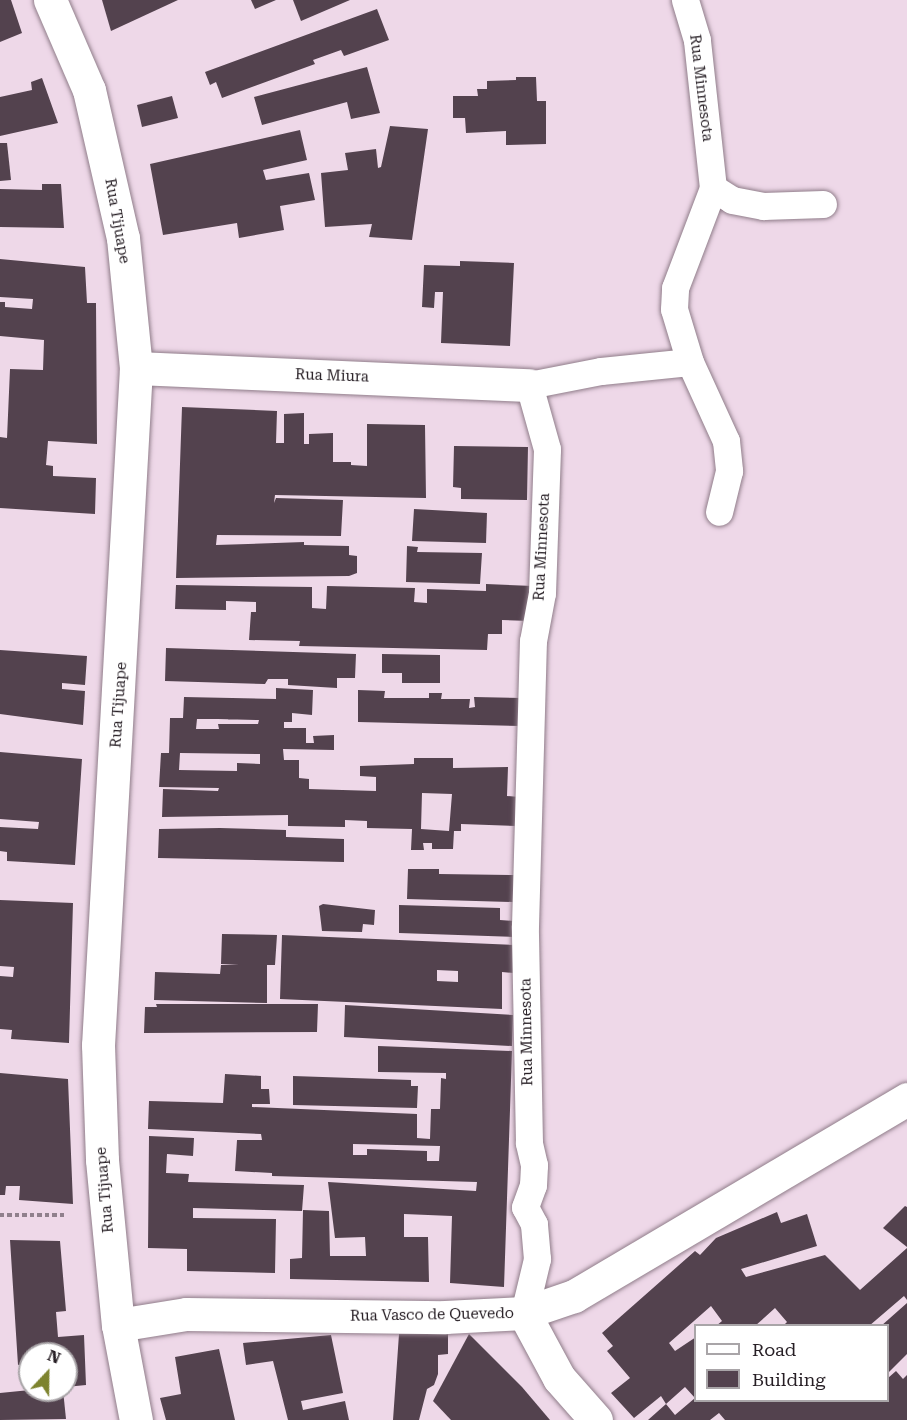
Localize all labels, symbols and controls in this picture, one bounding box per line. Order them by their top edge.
street label: Rua Minnesota [685,33,717,143]
street label: Rua Tijuape [101,177,133,265]
street label: Rua Miura [295,366,369,386]
street label: Rua Minnesota [530,493,554,601]
street label: Rua Tijuape [107,661,131,749]
street label: Rua Minnesota [517,978,537,1086]
street label: Rua Tijuape [92,1146,118,1234]
street label: Rua Vasco de Quevedo [350,1305,514,1325]
legend [694,1324,889,1402]
text: Road [752,1339,796,1360]
north arrow [18,1342,78,1402]
text: N [45,1346,63,1368]
text: Building [752,1369,826,1390]

